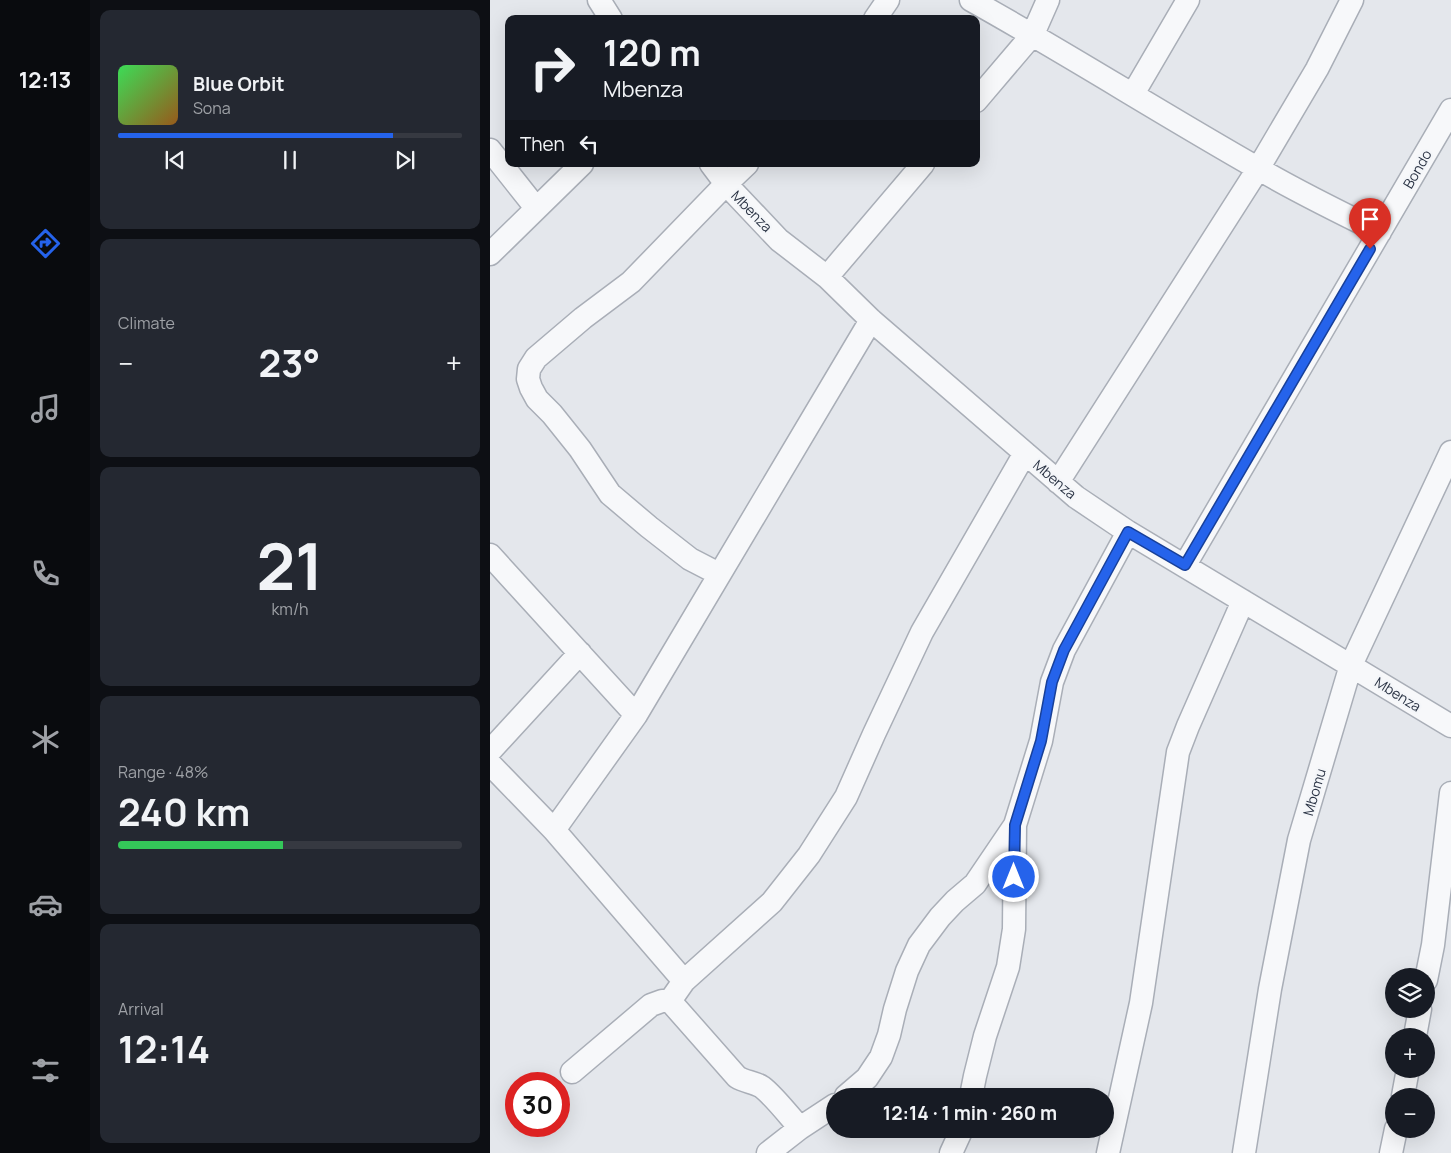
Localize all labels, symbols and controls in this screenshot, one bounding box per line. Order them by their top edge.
text: 120 m [603,29,701,77]
icon: right [520,35,585,100]
text: 12:13 [19,65,71,95]
text: Blue Orbit [193,71,285,97]
text: Mbenza [603,74,683,104]
text: Sona [193,97,231,119]
icon: left [575,130,603,158]
text: Then [520,131,565,157]
icon: previous [161,146,189,174]
icon: pause [276,146,304,174]
icon: next [391,146,419,174]
street label: Bondo [1398,146,1436,192]
street label: Mbenza [727,186,777,236]
pin [1349,198,1391,249]
icon: arrive [1356,205,1384,233]
icon: directions [28,226,63,261]
text: Climate [118,312,175,334]
text: 23° [259,336,320,388]
text: − [118,344,133,382]
text: + [446,344,462,382]
icon: music [28,391,63,426]
street label: Mbenza [1029,455,1081,503]
text: 21 [256,521,324,610]
icon: phone [28,556,63,591]
text: km/h [271,598,309,620]
street label: Mbenza [1371,672,1425,716]
icon: climate [28,722,63,757]
text: Range · 48% [118,761,208,783]
street label: Mbomu [1298,766,1330,818]
text: 240 km [118,785,250,837]
position arrow [987,850,1039,902]
icon: car [28,887,63,922]
map controls [1385,968,1435,1138]
button: layers [1385,968,1435,1018]
text: Arrival [118,998,164,1020]
text: 12:14 [118,1022,210,1074]
button: + [1385,1028,1435,1078]
icon: filters [28,1053,63,1088]
speed limit sign: 30 [505,1072,570,1137]
button: − [1385,1088,1435,1138]
text: 12:14 · 1 min · 260 m [883,1100,1057,1126]

